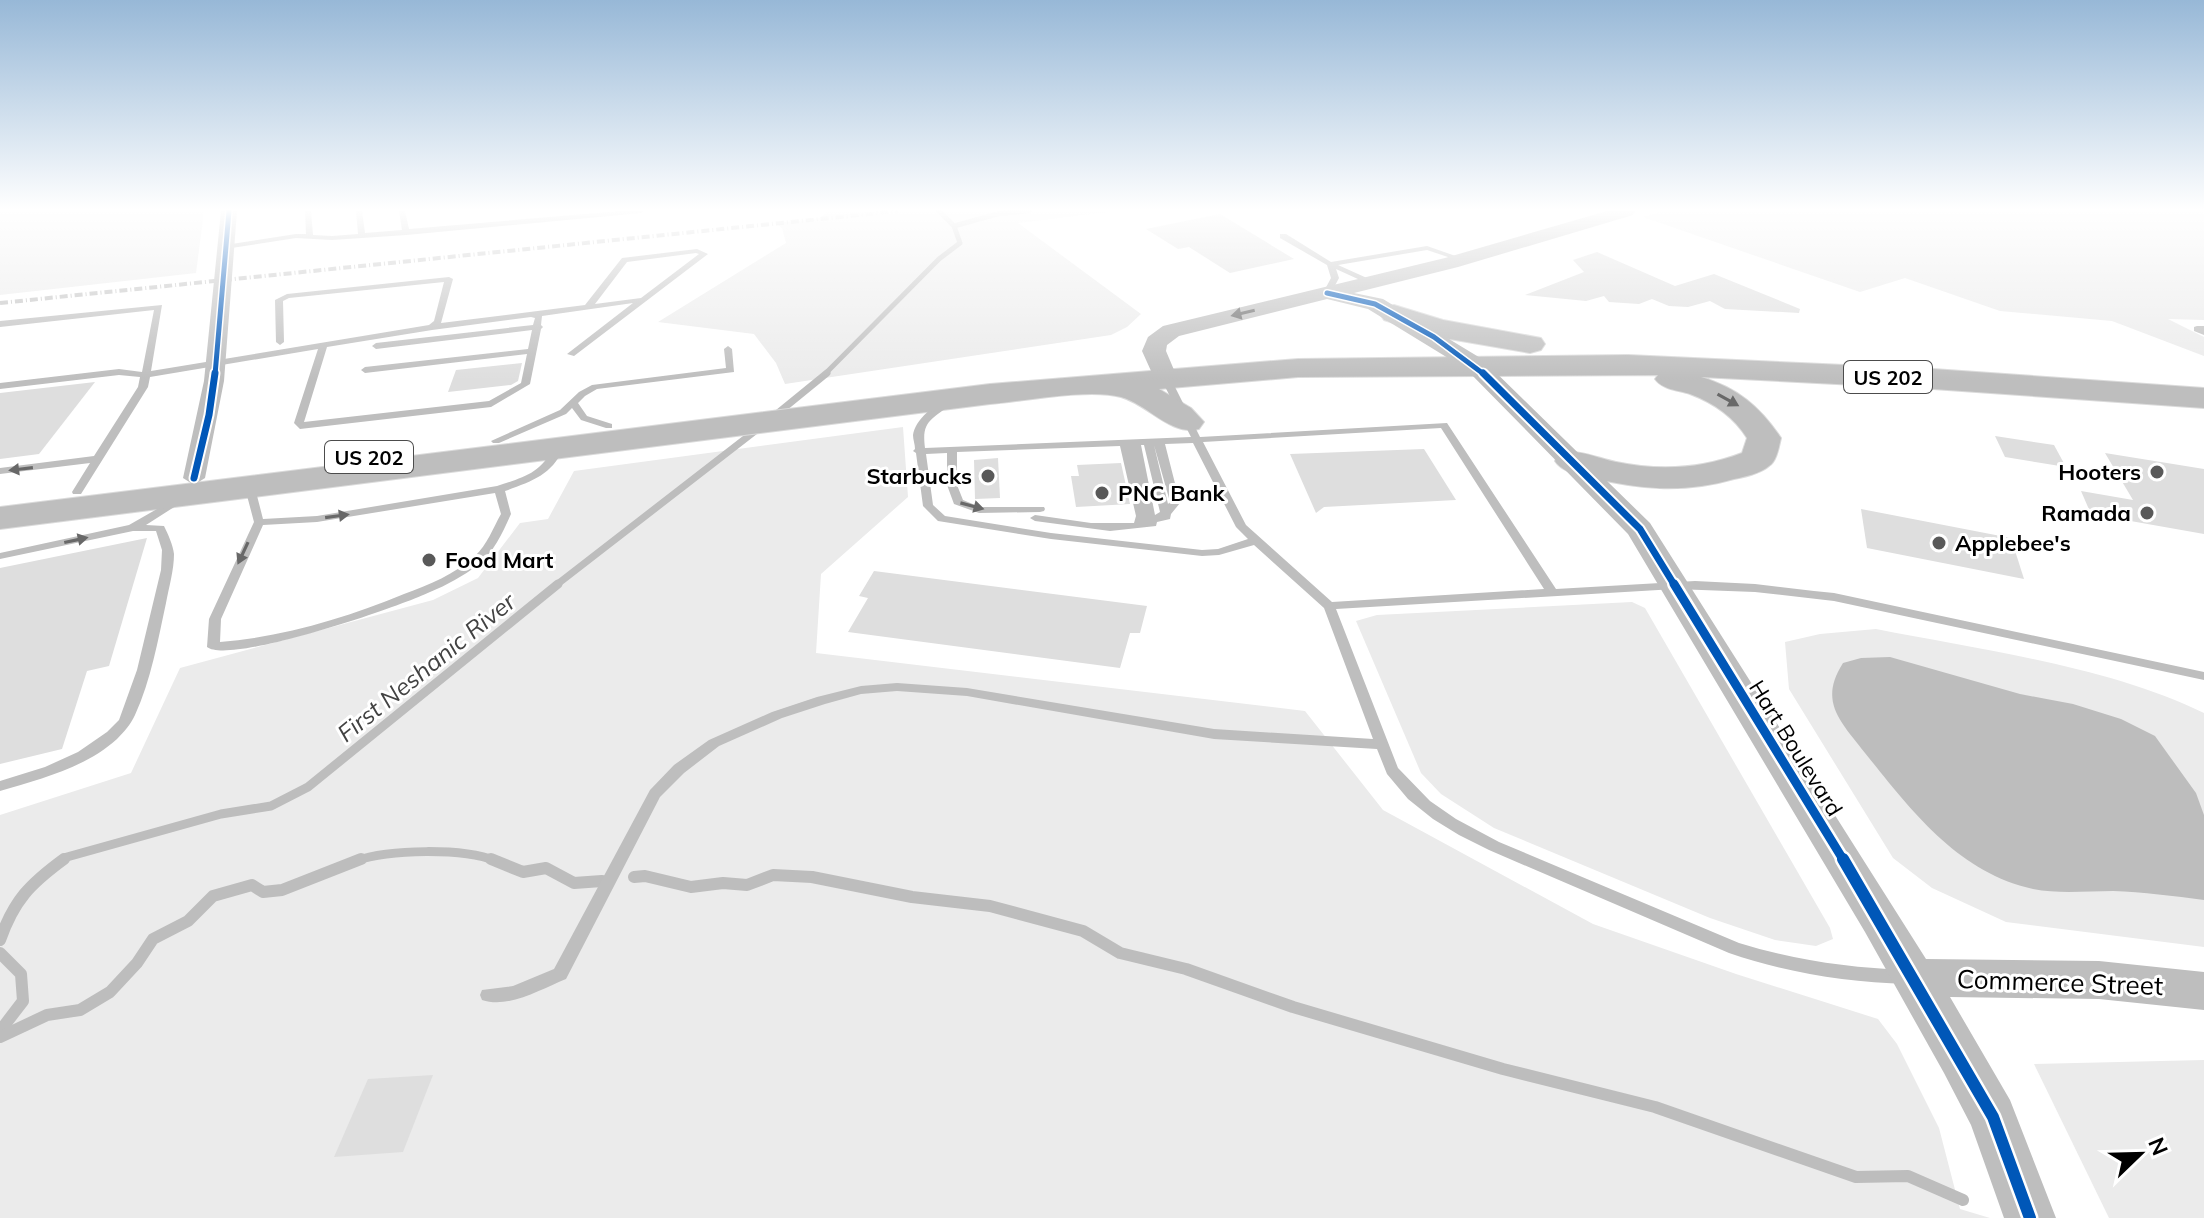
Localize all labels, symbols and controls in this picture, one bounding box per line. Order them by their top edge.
one-way arrow [1231,307,1256,320]
road number: US 202 [1844,361,1932,393]
one-way arrow [1717,393,1739,407]
road number: US 202 [325,441,413,473]
place label: Hooters [2058,458,2141,486]
one-way arrow [8,462,33,475]
place label: Starbucks [866,462,972,490]
marker: Hooters [2148,463,2166,481]
marker: Starbucks [979,467,997,485]
place label: PNC Bank [1118,479,1225,507]
marker: PNC Bank [1093,484,1111,502]
place label: Ramada [2041,499,2131,527]
one-way arrow [960,501,985,513]
marker: Ramada [2138,504,2156,522]
one-way arrow [325,510,350,523]
place label: Applebee's [1955,529,2071,557]
one-way arrow [64,533,89,546]
marker: Applebee's [1930,534,1948,552]
one-way arrow [236,542,250,565]
place label: Food Mart [445,546,553,574]
marker: Food Mart [420,551,438,569]
water label: First Neshanic River [331,585,522,748]
street label: Hart Boulevard [1743,675,1849,821]
street label: Commerce Street [1956,962,2164,1002]
north arrow [2100,1114,2180,1194]
text: N [2142,1133,2175,1159]

